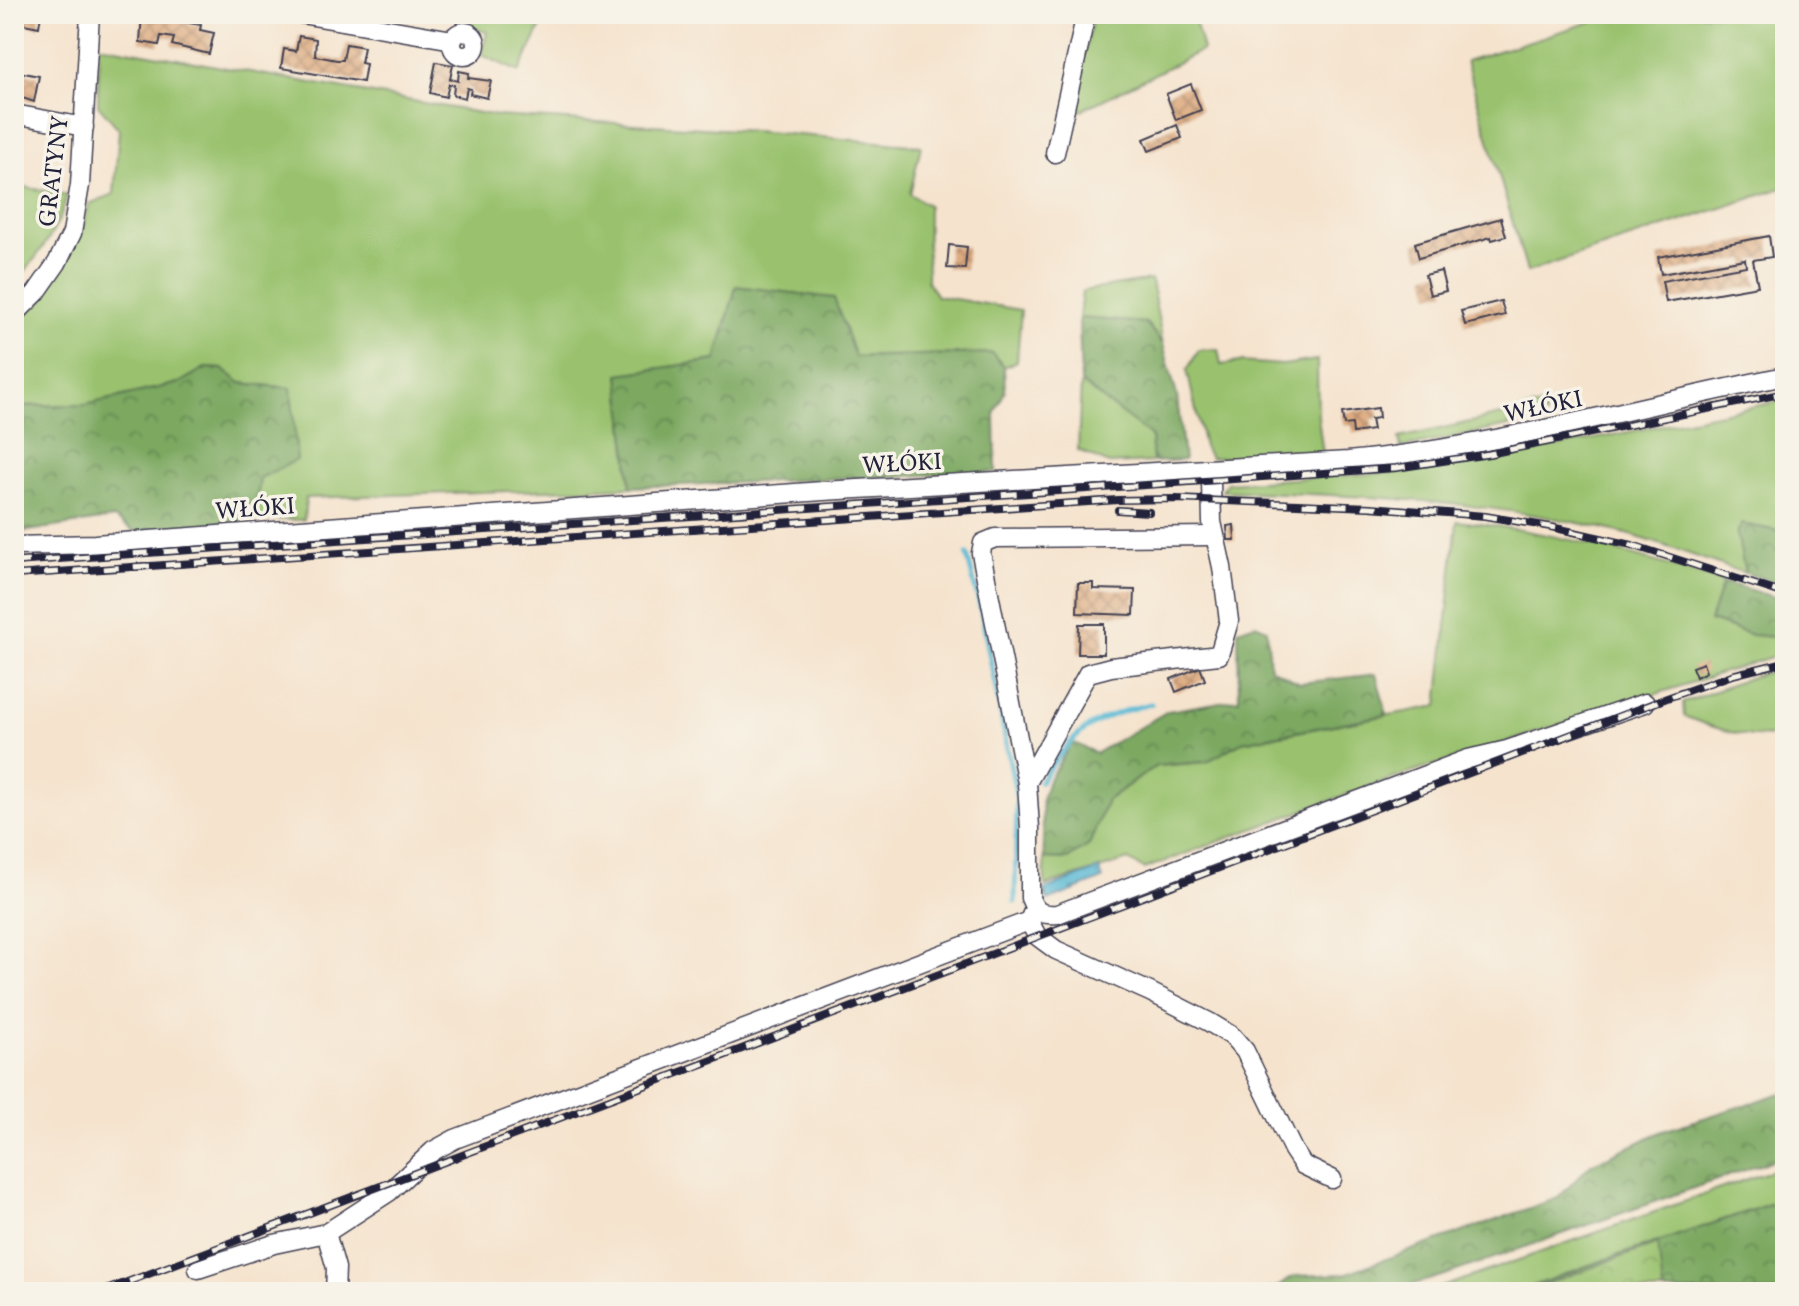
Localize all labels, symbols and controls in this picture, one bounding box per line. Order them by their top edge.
street label: GRATYNY [31,114,79,229]
street label: WŁÓKI [1501,383,1586,433]
street label: WŁÓKI [861,446,943,484]
street label: WŁÓKI [214,490,296,530]

